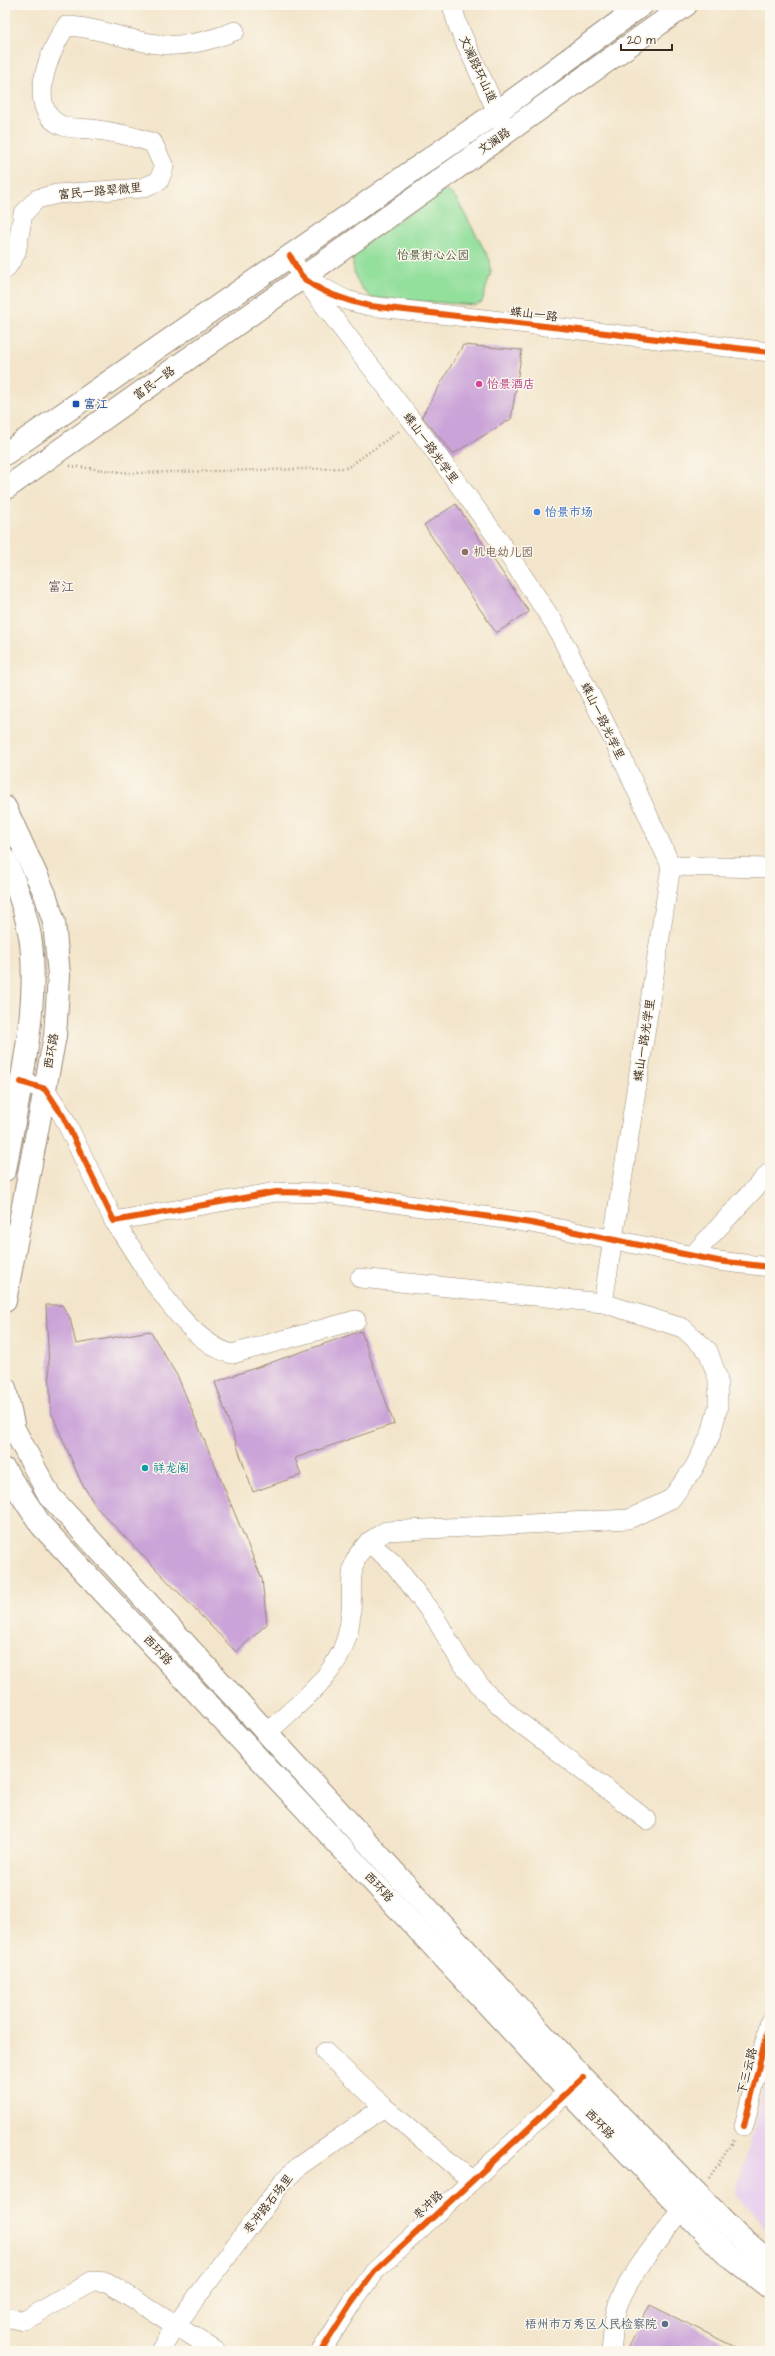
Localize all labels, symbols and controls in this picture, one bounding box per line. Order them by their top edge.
scale bar [621,26,672,52]
text: 20 m [627,32,656,49]
street label: 文澜路环山道 [455,33,500,105]
street label: 文澜路 [475,124,514,159]
street label: 富民一路翠微里 [57,179,143,204]
park label: 怡景街心公园 [397,247,469,264]
street label: 蝶山一路 [509,303,559,326]
street label: 富民一路 [130,362,179,404]
place label: 怡景酒店 [487,376,535,393]
marker: 怡景酒店 [474,379,484,389]
place label: 富江 [84,396,108,413]
marker: 富江 [71,399,81,409]
street label: 蝶山一路光学里 [399,409,462,487]
place label: 怡景市场 [545,504,593,521]
marker: 怡景市场 [532,507,542,517]
place label: 机电幼儿园 [473,544,533,561]
marker: 机电幼儿园 [460,547,470,557]
district label: 富江 [48,578,74,596]
street label: 蝶山一路光学里 [576,680,629,763]
street label: 蝶山一路光学里 [630,997,659,1083]
street label: 西环路 [40,1032,63,1070]
place label: 祥龙阁 [153,1460,189,1477]
marker: 祥龙阁 [140,1463,150,1473]
street label: 西环路 [139,1631,176,1669]
street label: 西环路 [360,1868,397,1906]
street label: 下三云路 [733,2046,762,2096]
street label: 西环路 [581,2105,618,2143]
street label: 枣冲路石场里 [240,2171,297,2238]
street label: 枣冲路 [409,2187,447,2224]
place label: 梧州市万秀区人民检察院 [525,2316,657,2333]
marker: 梧州市万秀区人民检察院 [660,2319,670,2329]

